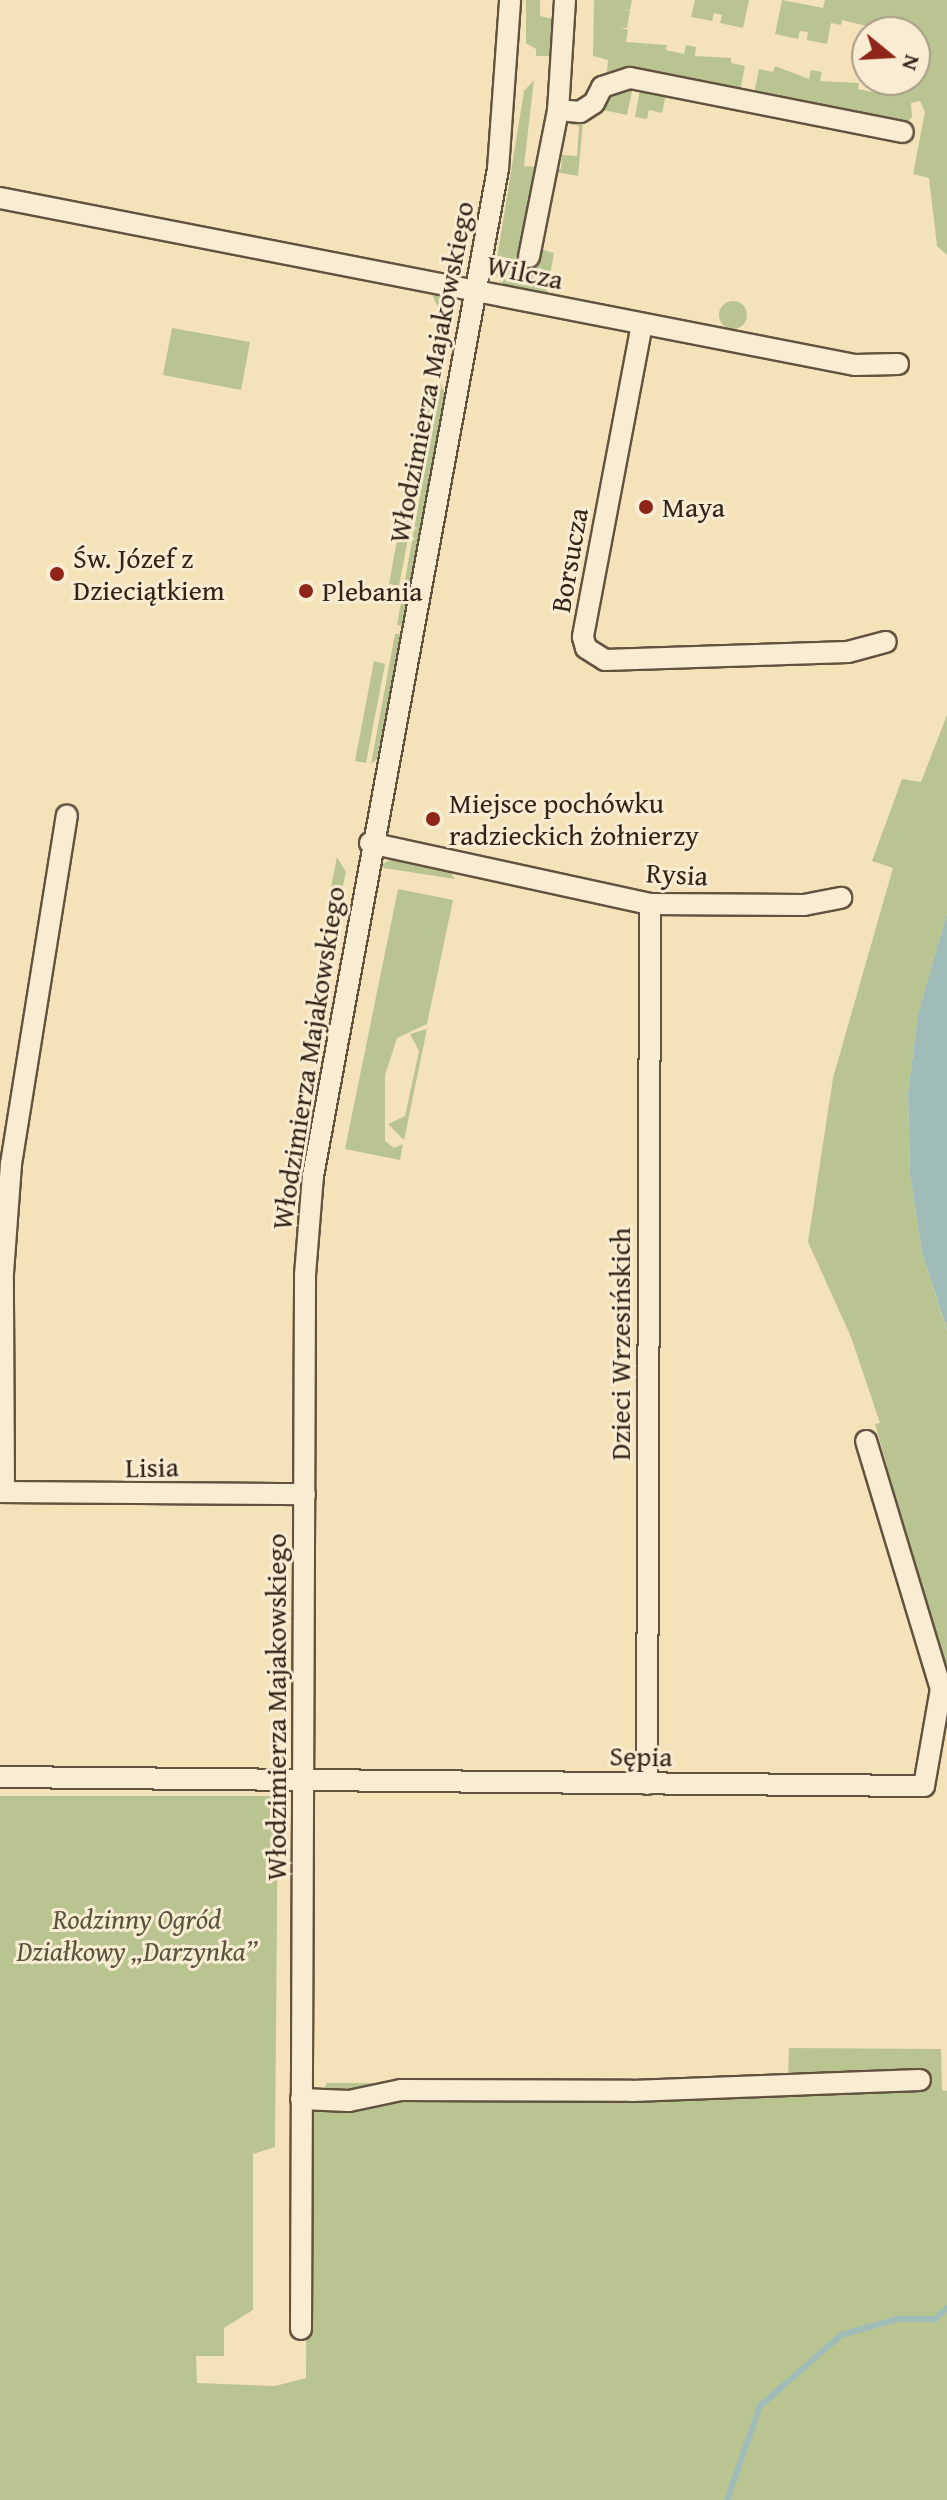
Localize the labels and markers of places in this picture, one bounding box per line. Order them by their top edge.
place label: Maya [662,490,725,524]
marker: Maya [637,498,655,516]
place label: Św. Józef z Dzieciątkiem [73,541,225,607]
marker: Św. Józef z Dzieciątkiem [48,565,66,583]
place label: Plebania [322,574,423,608]
marker: Plebania [297,582,315,600]
place label: Miejsce pochówku radzieckich żołnierzy [449,786,699,852]
marker: Miejsce pochówku radzieckich żołnierzy [424,810,442,828]

